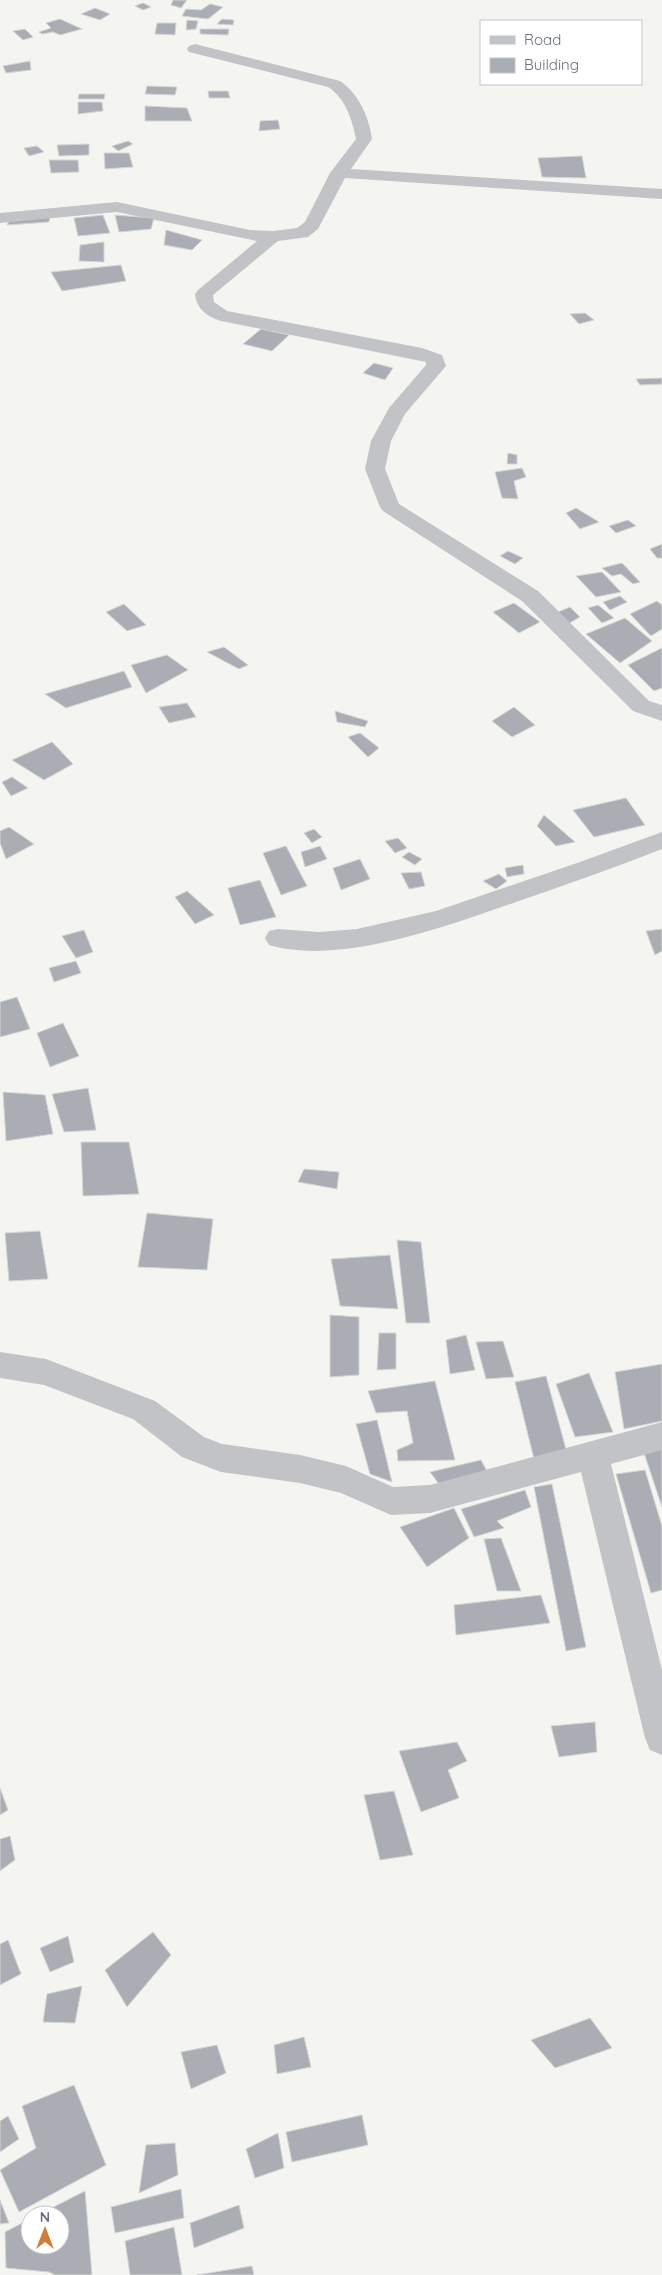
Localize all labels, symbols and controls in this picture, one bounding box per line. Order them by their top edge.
legend [480,20,642,85]
text: Road [524,30,561,49]
text: Building [524,55,579,74]
north arrow [20,2205,70,2255]
text: N [40,2208,50,2226]

